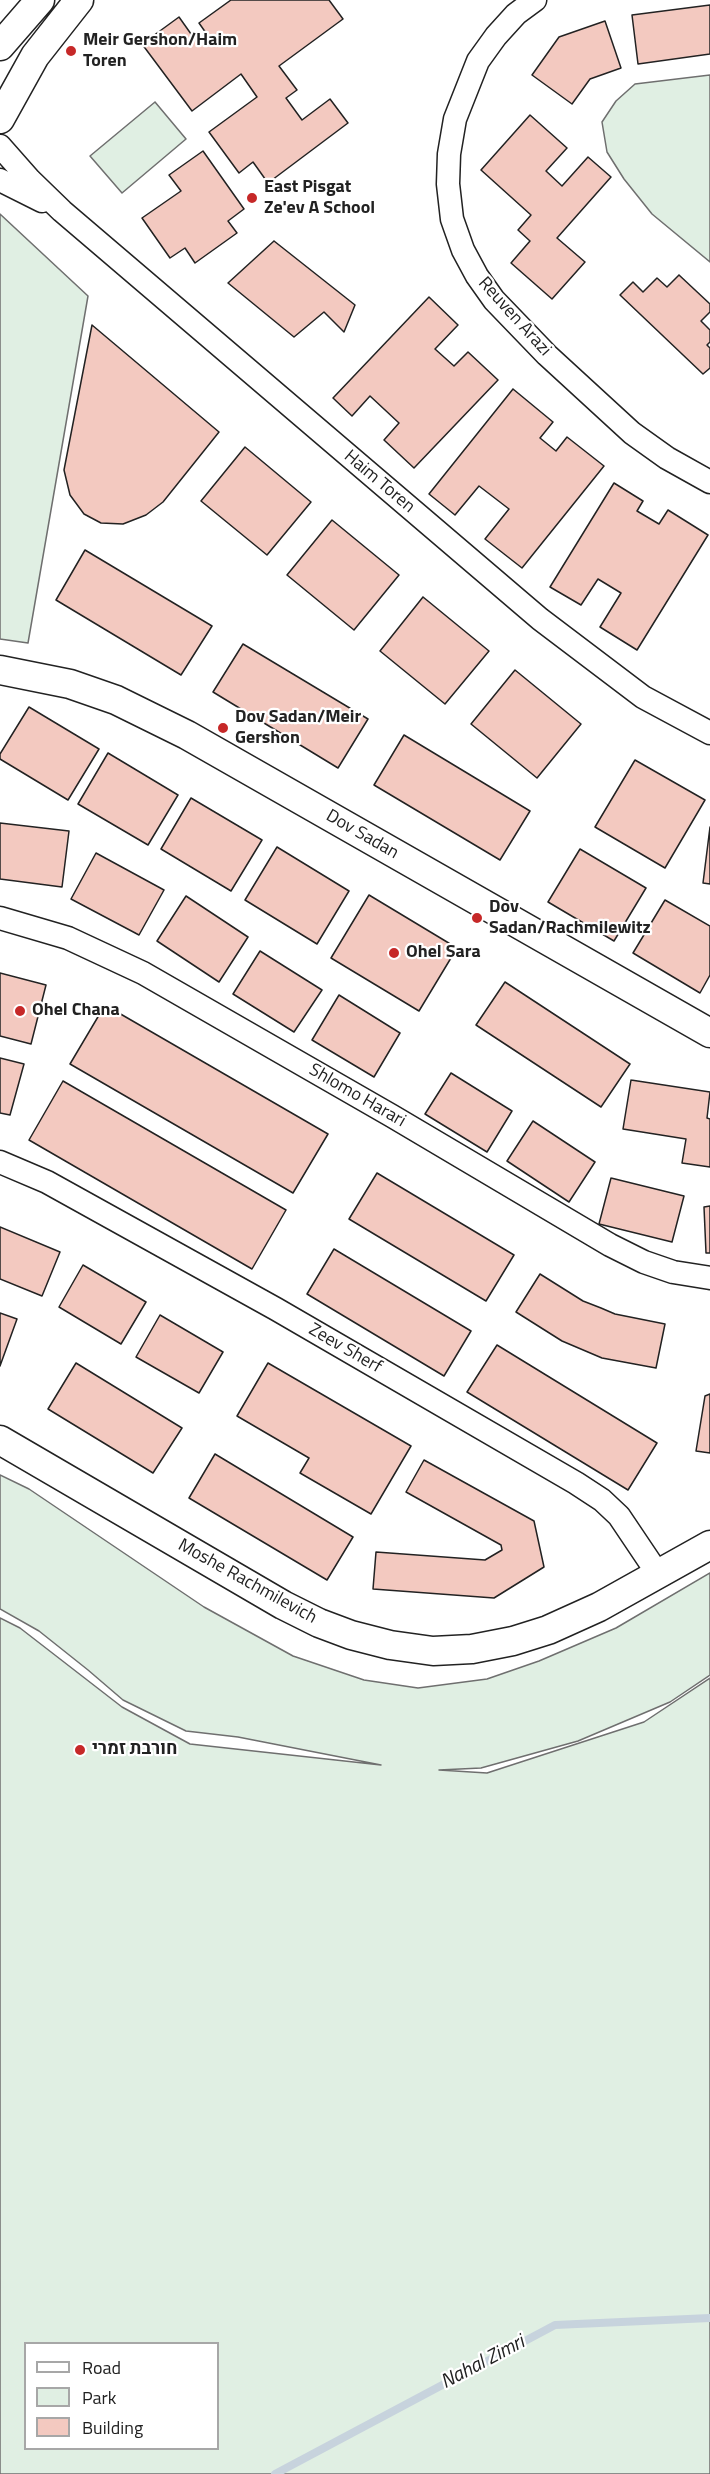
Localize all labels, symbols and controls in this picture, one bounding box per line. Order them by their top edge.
place label: Meir Gershon/Haim Toren [83,30,237,72]
marker: Meir Gershon/Haim Toren [64,44,78,58]
place label: East Pisgat Ze'ev A School [264,177,375,219]
marker: East Pisgat Ze'ev A School [245,191,259,205]
street label: Reuven Arazi [473,273,555,361]
street label: Haim Toren [339,446,419,518]
place label: Dov Sadan/Meir Gershon [235,707,361,750]
marker: Dov Sadan/Meir Gershon [216,721,230,735]
street label: Dov Sadan [322,806,402,864]
place label: Dov Sadan/Rachmilewitz [489,897,651,940]
marker: Dov Sadan/Rachmilewitz [470,911,484,925]
place label: Ohel Sara [406,942,481,964]
marker: Ohel Sara [387,946,401,960]
place label: Ohel Chana [32,1000,120,1022]
marker: Ohel Chana [13,1004,27,1018]
street label: Shlomo Harari [305,1060,409,1132]
street label: Zeev Sherf [305,1319,385,1379]
street label: Moshe Rachmilevich [174,1535,320,1629]
place label: חורבת זמרי [92,1739,177,1761]
marker: חורבת זמרי [73,1743,87,1757]
water label: Nahal Zimri [437,2331,529,2395]
legend [24,2342,219,2450]
text: Road [82,2354,121,2381]
text: Park [82,2384,116,2411]
text: Building [82,2414,143,2441]

